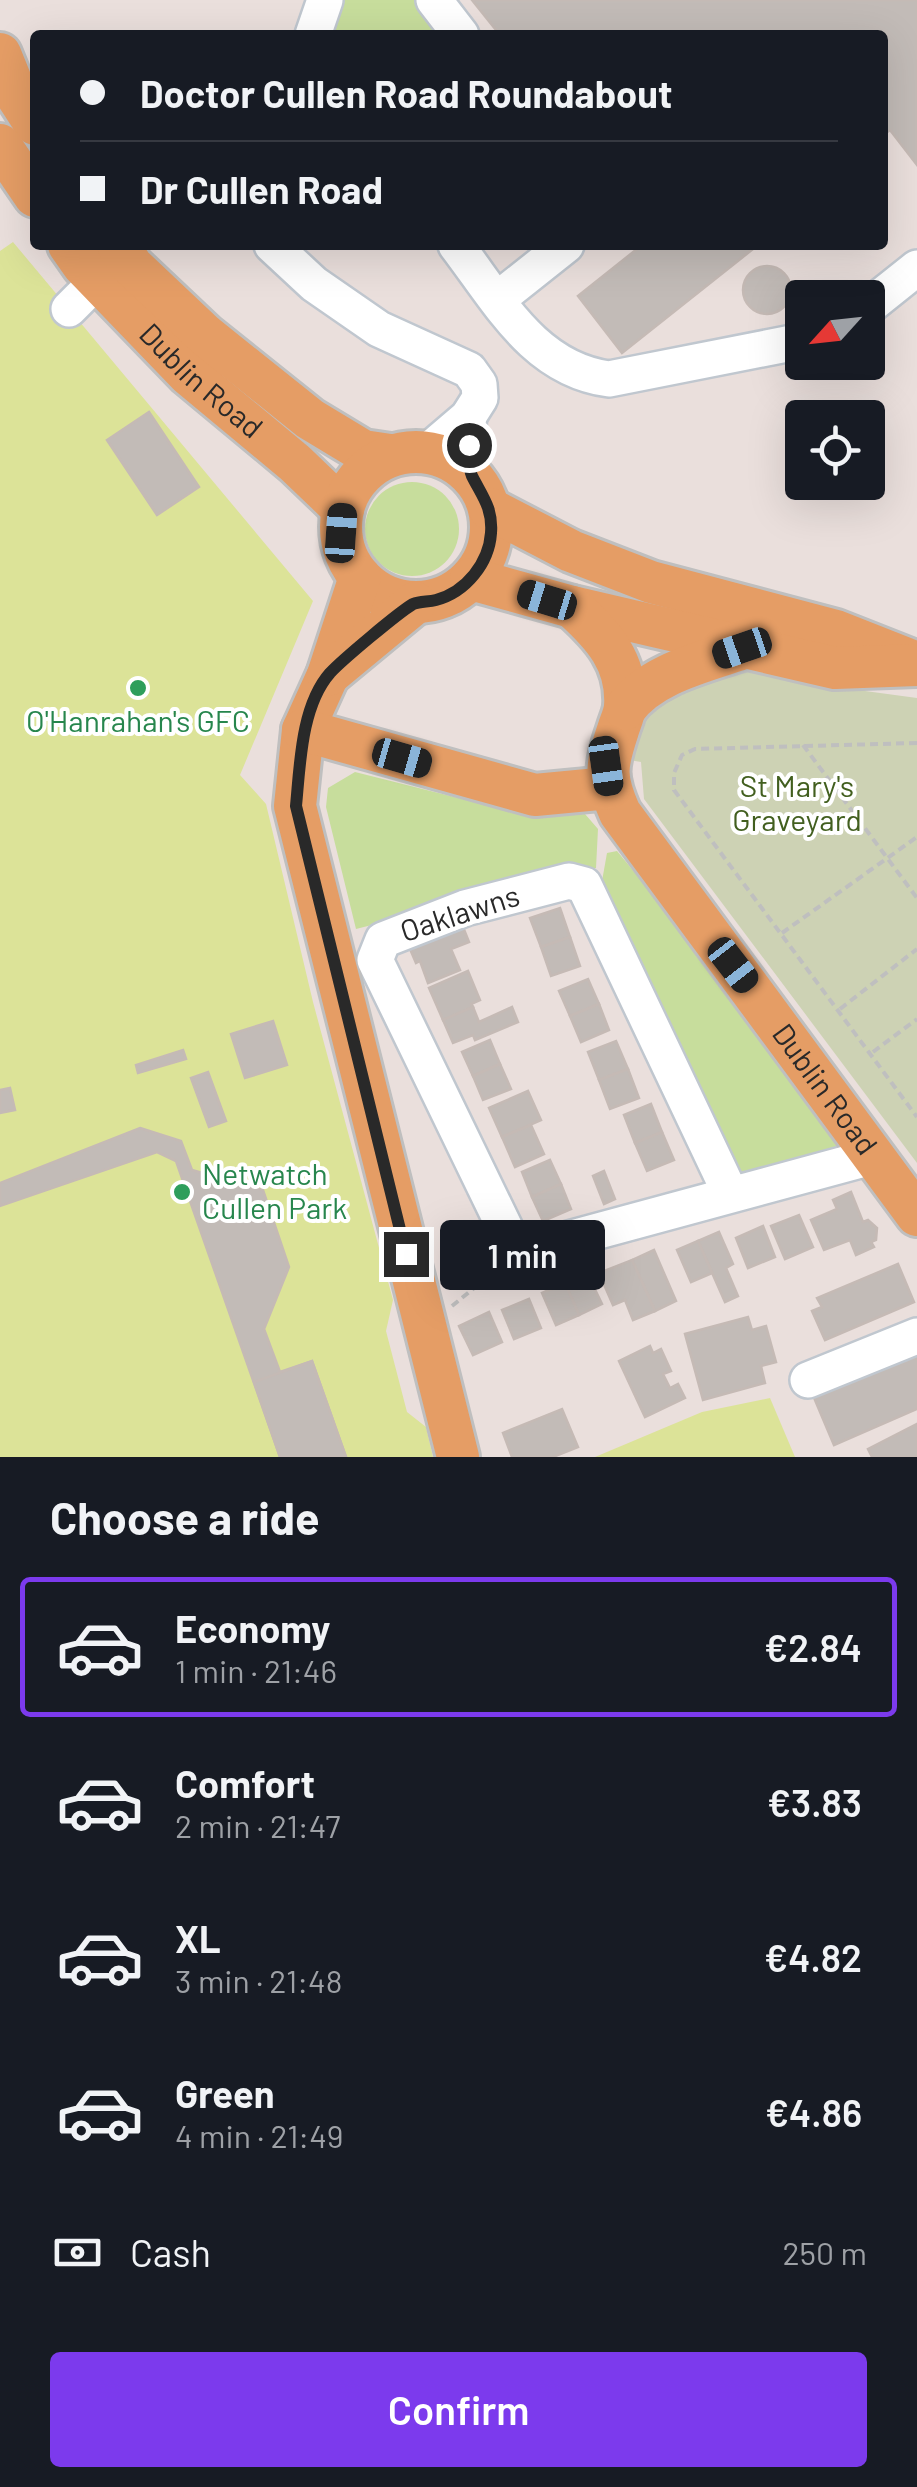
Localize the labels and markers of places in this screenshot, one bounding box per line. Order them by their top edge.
marker: O'Hanrahan's GFC [127,677,149,699]
place label: O'Hanrahan's GFC [26,702,250,738]
place label: Netwatch Cullen Park [202,1155,347,1225]
marker: Netwatch Cullen Park [171,1181,193,1203]

